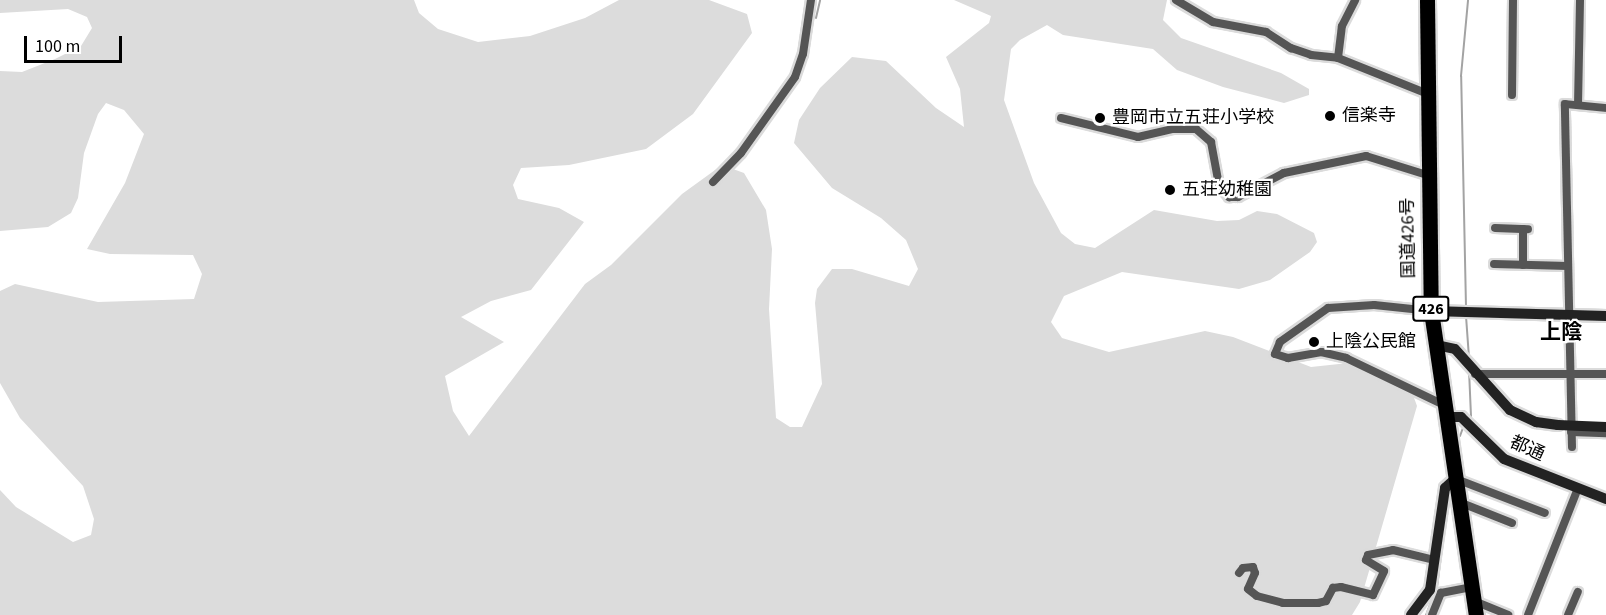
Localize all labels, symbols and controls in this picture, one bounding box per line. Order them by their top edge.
scale bar [27,24,124,62]
text: 100 m [35,34,80,59]
place label: 信楽寺 [1342,105,1396,127]
place label: 豊岡市立五荘小学校 [1112,107,1274,129]
marker: 信楽寺 [1323,109,1337,123]
marker: 豊岡市立五荘小学校 [1093,111,1107,125]
place label: 五荘幼稚園 [1182,179,1272,201]
marker: 五荘幼稚園 [1163,183,1177,197]
street label: 国道426号 [1397,197,1421,279]
road number: 426 [1412,296,1450,322]
district label: 上陰 [1540,319,1582,345]
place label: 上陰公民館 [1326,331,1416,353]
marker: 上陰公民館 [1307,335,1321,349]
street label: 都通 [1506,432,1548,466]

